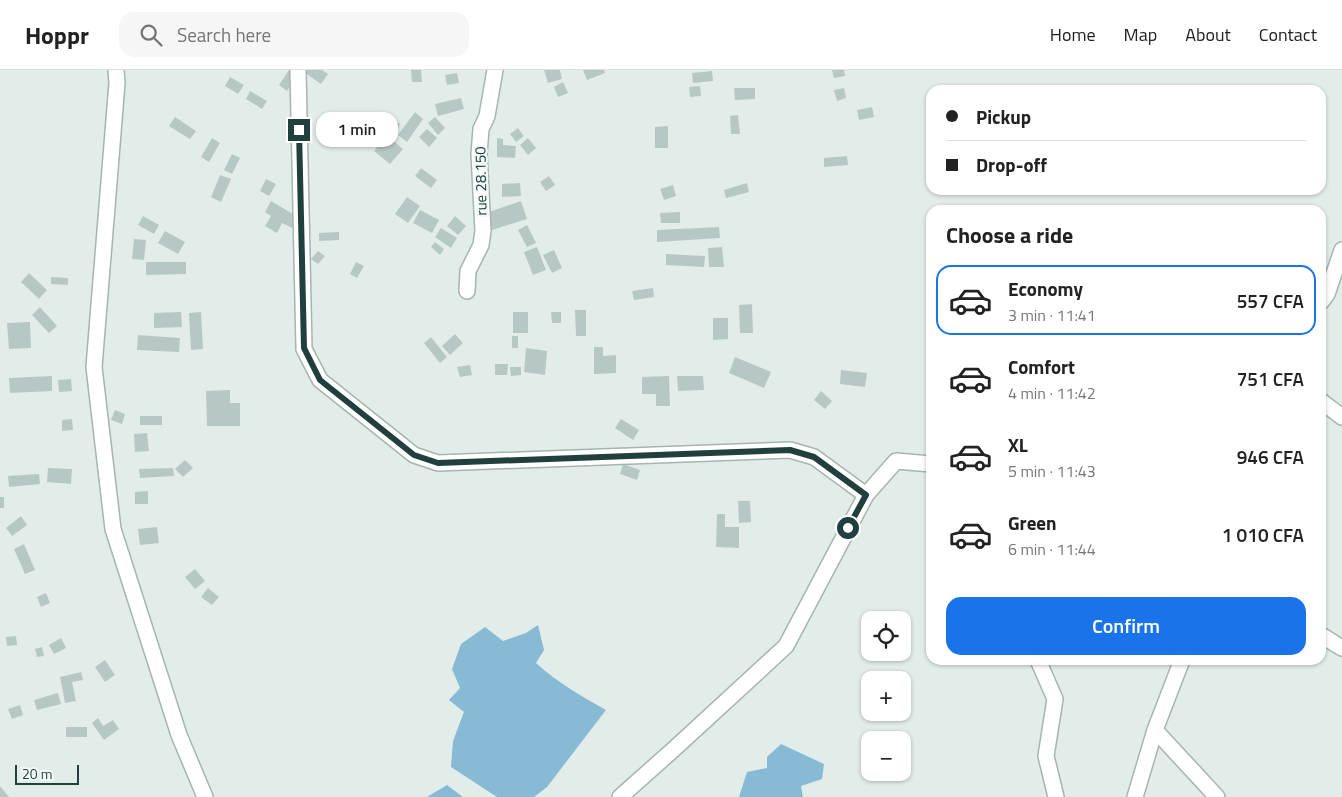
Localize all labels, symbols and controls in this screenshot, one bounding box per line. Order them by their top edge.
search box [119,12,469,57]
text: Hoppr [25,17,89,53]
text: Search here [177,20,271,49]
icon: search [137,21,165,49]
text: Home [1050,21,1096,48]
text: Map [1124,21,1157,48]
text: About [1185,21,1231,48]
text: Contact [1259,21,1317,48]
text: Pickup [976,102,1031,131]
callout: 1 min [316,112,399,148]
text: 1 min [338,117,376,141]
route end [288,119,310,141]
street label: rue 28.150 [468,146,493,216]
text: Drop-off [976,150,1047,179]
text: Choose a ride [946,218,1073,252]
text: Economy [1008,274,1083,303]
icon: car [948,278,993,323]
text: 557 CFA [1237,286,1304,315]
text: 3 min · 11:41 [1008,303,1096,327]
text: Comfort [1008,352,1075,381]
icon: car [948,356,993,401]
text: 751 CFA [1237,364,1304,393]
text: 4 min · 11:42 [1008,381,1096,405]
text: XL [1008,430,1028,459]
icon: car [948,434,993,479]
text: 946 CFA [1237,442,1304,471]
text: 5 min · 11:43 [1008,459,1096,483]
text: Green [1008,508,1057,537]
icon: car [948,512,993,557]
route start [837,517,859,539]
text: 1 010 CFA [1222,520,1304,549]
text: 6 min · 11:44 [1008,537,1096,561]
button: Confirm [946,597,1306,655]
map controls [861,611,911,781]
button: locate [861,611,911,661]
button: + [861,671,911,721]
button: − [861,731,911,781]
scale bar [15,762,79,785]
text: 20 m [22,763,52,784]

